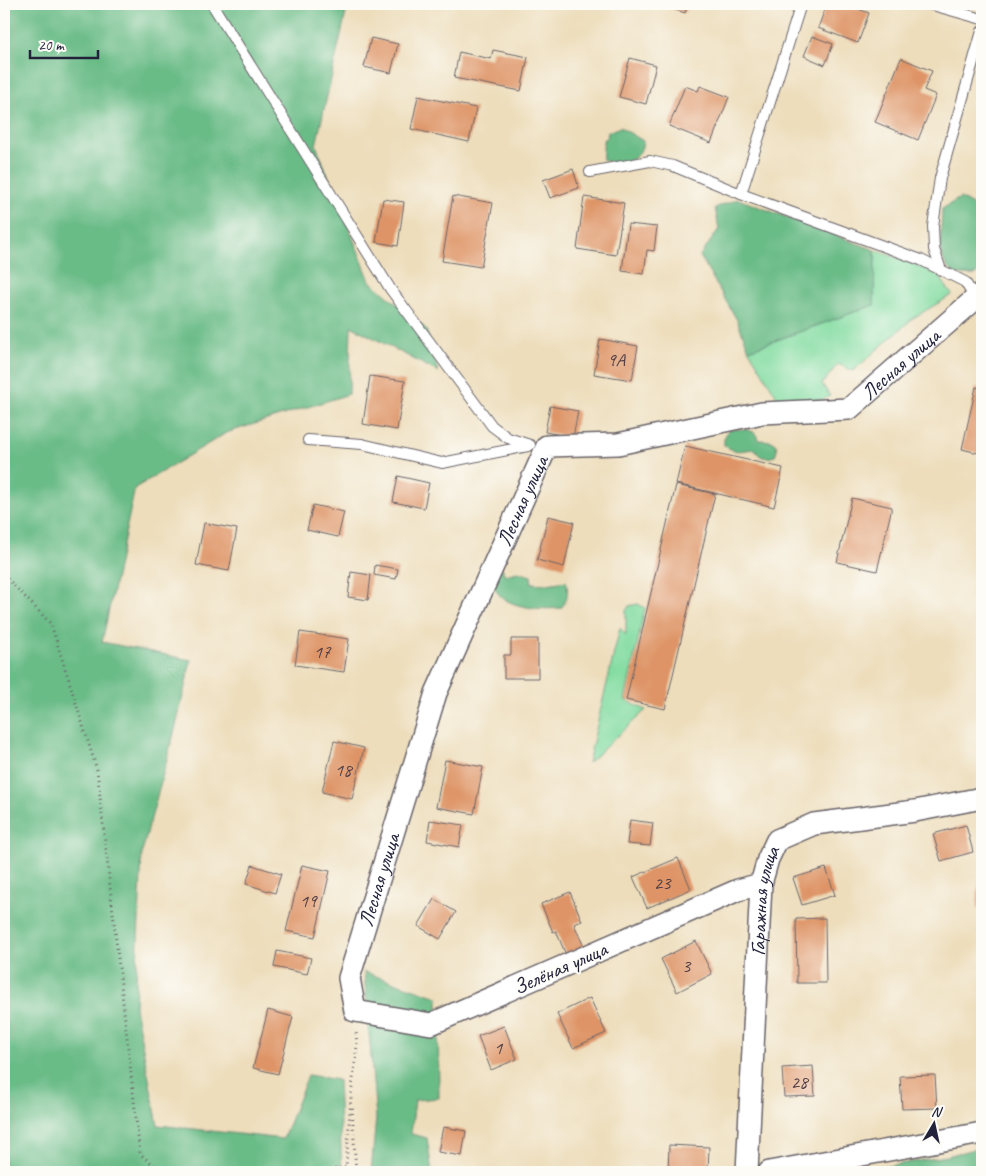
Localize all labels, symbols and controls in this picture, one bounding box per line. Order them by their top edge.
scale bar [30,28,98,60]
text: 20 m [38,36,65,55]
street label: Лесная улица [856,321,947,405]
house number: 9А [607,348,627,372]
street label: Лесная улица [491,450,555,550]
house number: 17 [313,640,332,664]
house number: 18 [334,758,354,782]
street label: Лесная улица [352,828,406,930]
street label: Гаражная улица [745,840,786,956]
house number: 23 [653,871,672,895]
house number: 19 [299,889,318,913]
street label: Зелёная улица [509,935,612,1000]
house number: 3 [682,954,692,978]
house number: 1 [494,1036,504,1060]
house number: 28 [790,1070,810,1094]
north arrow [908,1098,958,1148]
text: N [930,1103,944,1121]

